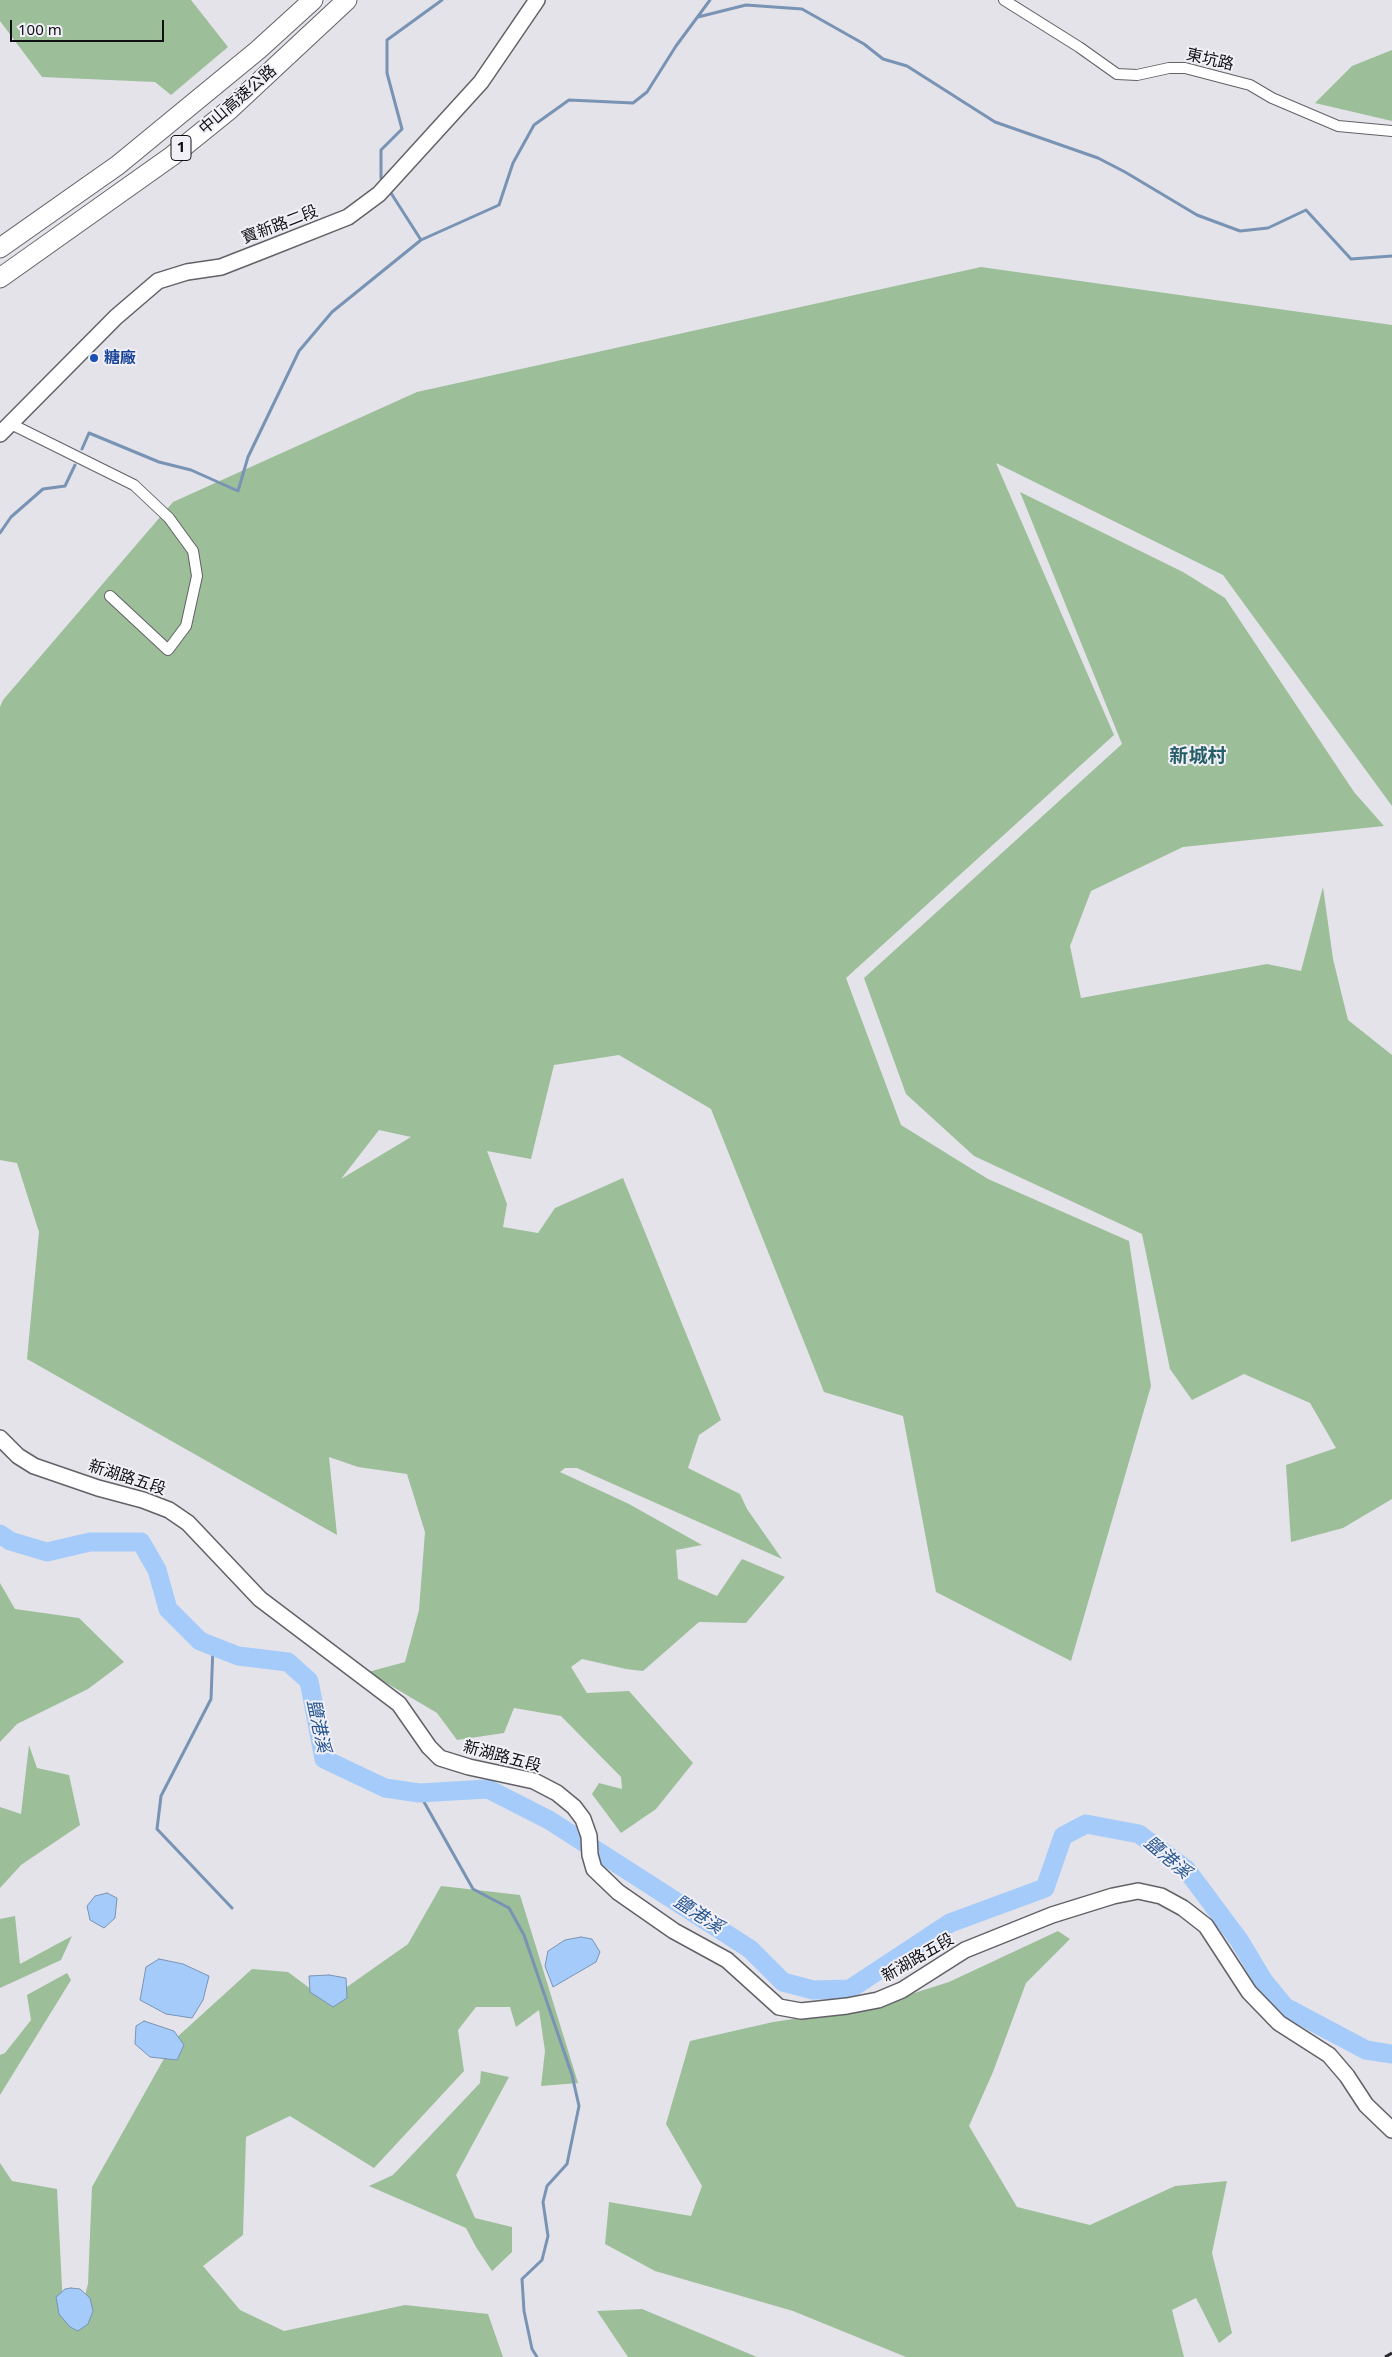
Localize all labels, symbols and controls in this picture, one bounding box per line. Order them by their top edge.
scale bar [12,10,166,42]
text: 100 m [18,19,62,39]
street label: 東坑路 [1184,45,1236,75]
street label: 中山高速公路 [195,61,281,139]
road number: 1 [171,136,191,160]
street label: 寶新路二段 [239,202,321,248]
place label: 糖廠 [104,348,136,368]
marker: 糖廠 [88,352,100,364]
district label: 新城村 [1170,746,1226,768]
street label: 新湖路五段 [86,1457,168,1499]
water label: 鹽港溪 [302,1697,334,1755]
street label: 新湖路五段 [461,1737,543,1777]
water label: 鹽港溪 [1139,1832,1195,1884]
water label: 鹽港溪 [669,1891,727,1939]
street label: 新湖路五段 [879,1930,957,1986]

